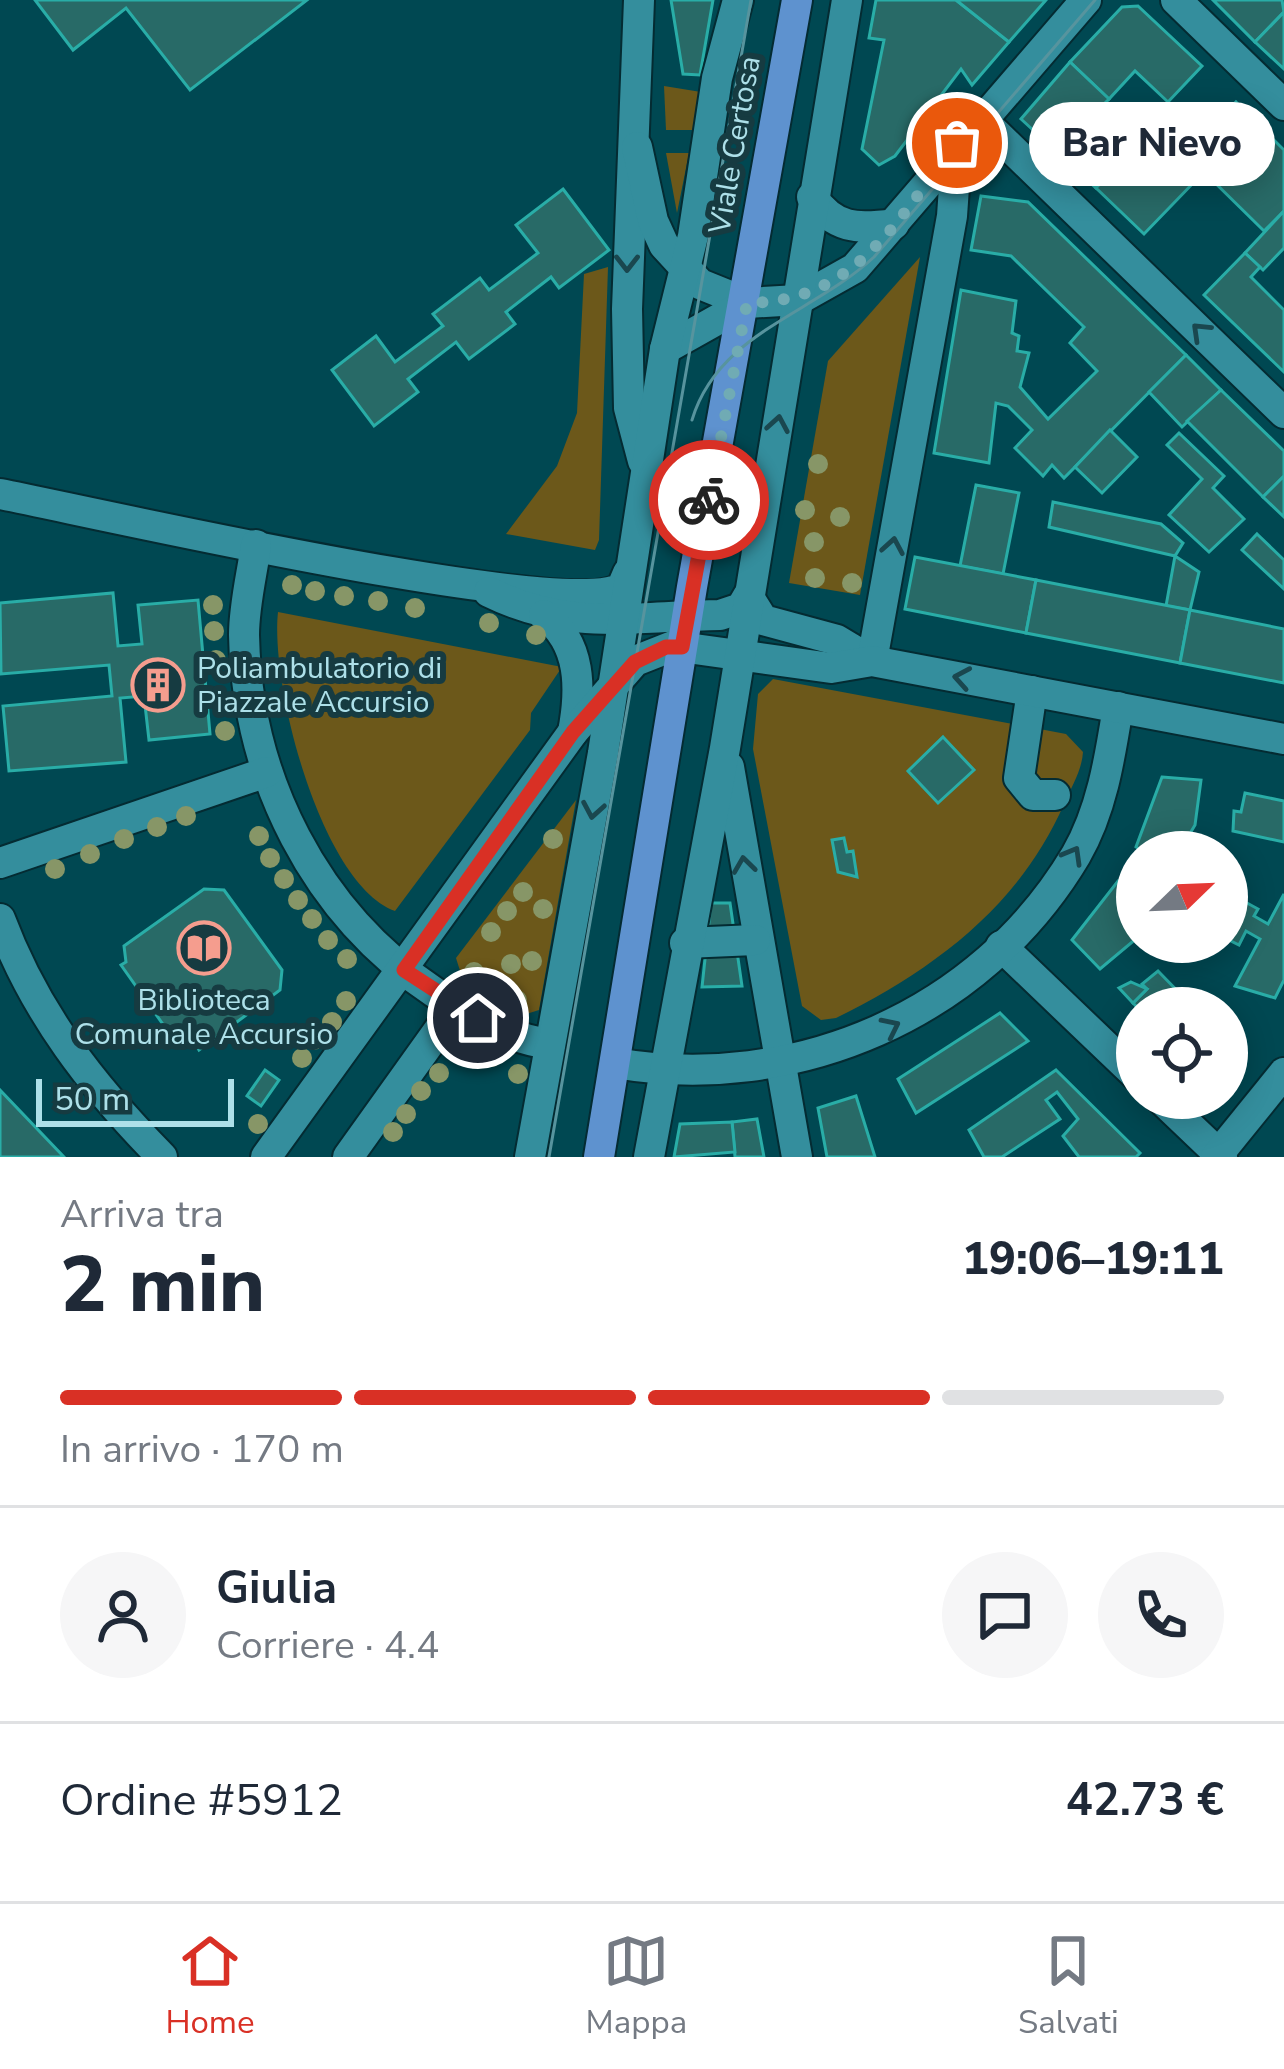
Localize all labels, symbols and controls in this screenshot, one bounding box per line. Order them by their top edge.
street label: Viale Certosa [699,53,771,238]
pin [906,92,1008,194]
callout: Bar Nievo [1029,101,1275,185]
icon: bag [924,110,990,176]
text: Bar Nievo [1062,117,1242,170]
one-way arrow [614,255,640,273]
one-way arrow [1192,324,1214,346]
one-way arrow [765,414,790,434]
courier [649,440,769,560]
icon: bike [676,467,742,533]
one-way arrow [879,536,904,556]
place label: Poliambulatorio di Piazzale Accursio [197,648,442,723]
building icon: Poliambulatorio di Piazzale Accursio [130,657,186,713]
one-way arrow [952,666,972,692]
one-way arrow [581,799,607,819]
north arrow [1116,831,1248,963]
map controls [1116,831,1248,1119]
one-way arrow [1059,846,1082,868]
one-way arrow [732,855,758,875]
library icon: Biblioteca Comunale Accursio [176,920,232,976]
pin [427,967,529,1069]
place label: Biblioteca Comunale Accursio [75,980,333,1055]
icon: home [445,985,511,1051]
button: locate [1116,987,1248,1119]
one-way arrow [879,1018,900,1041]
scale bar [36,1073,234,1126]
text: 50 m [54,1077,130,1122]
text: Arriva tra [60,1188,224,1241]
text: 19:06–19:11 [962,1229,1224,1290]
text: 2 min [60,1232,265,1339]
text: In arrivo · 170 m [60,1423,344,1476]
button: person [60,1552,186,1678]
button: chat [942,1552,1068,1678]
button: phone [1098,1552,1224,1678]
text: Giulia [216,1558,337,1619]
text: Corriere · 4.4 [216,1619,439,1672]
text: Ordine #5912 [60,1770,343,1831]
text: 42.73 € [1066,1770,1224,1831]
tab: Home [165,1928,255,2045]
tab: Mappa [586,1928,687,2045]
tab: Salvati [1018,1928,1119,2045]

